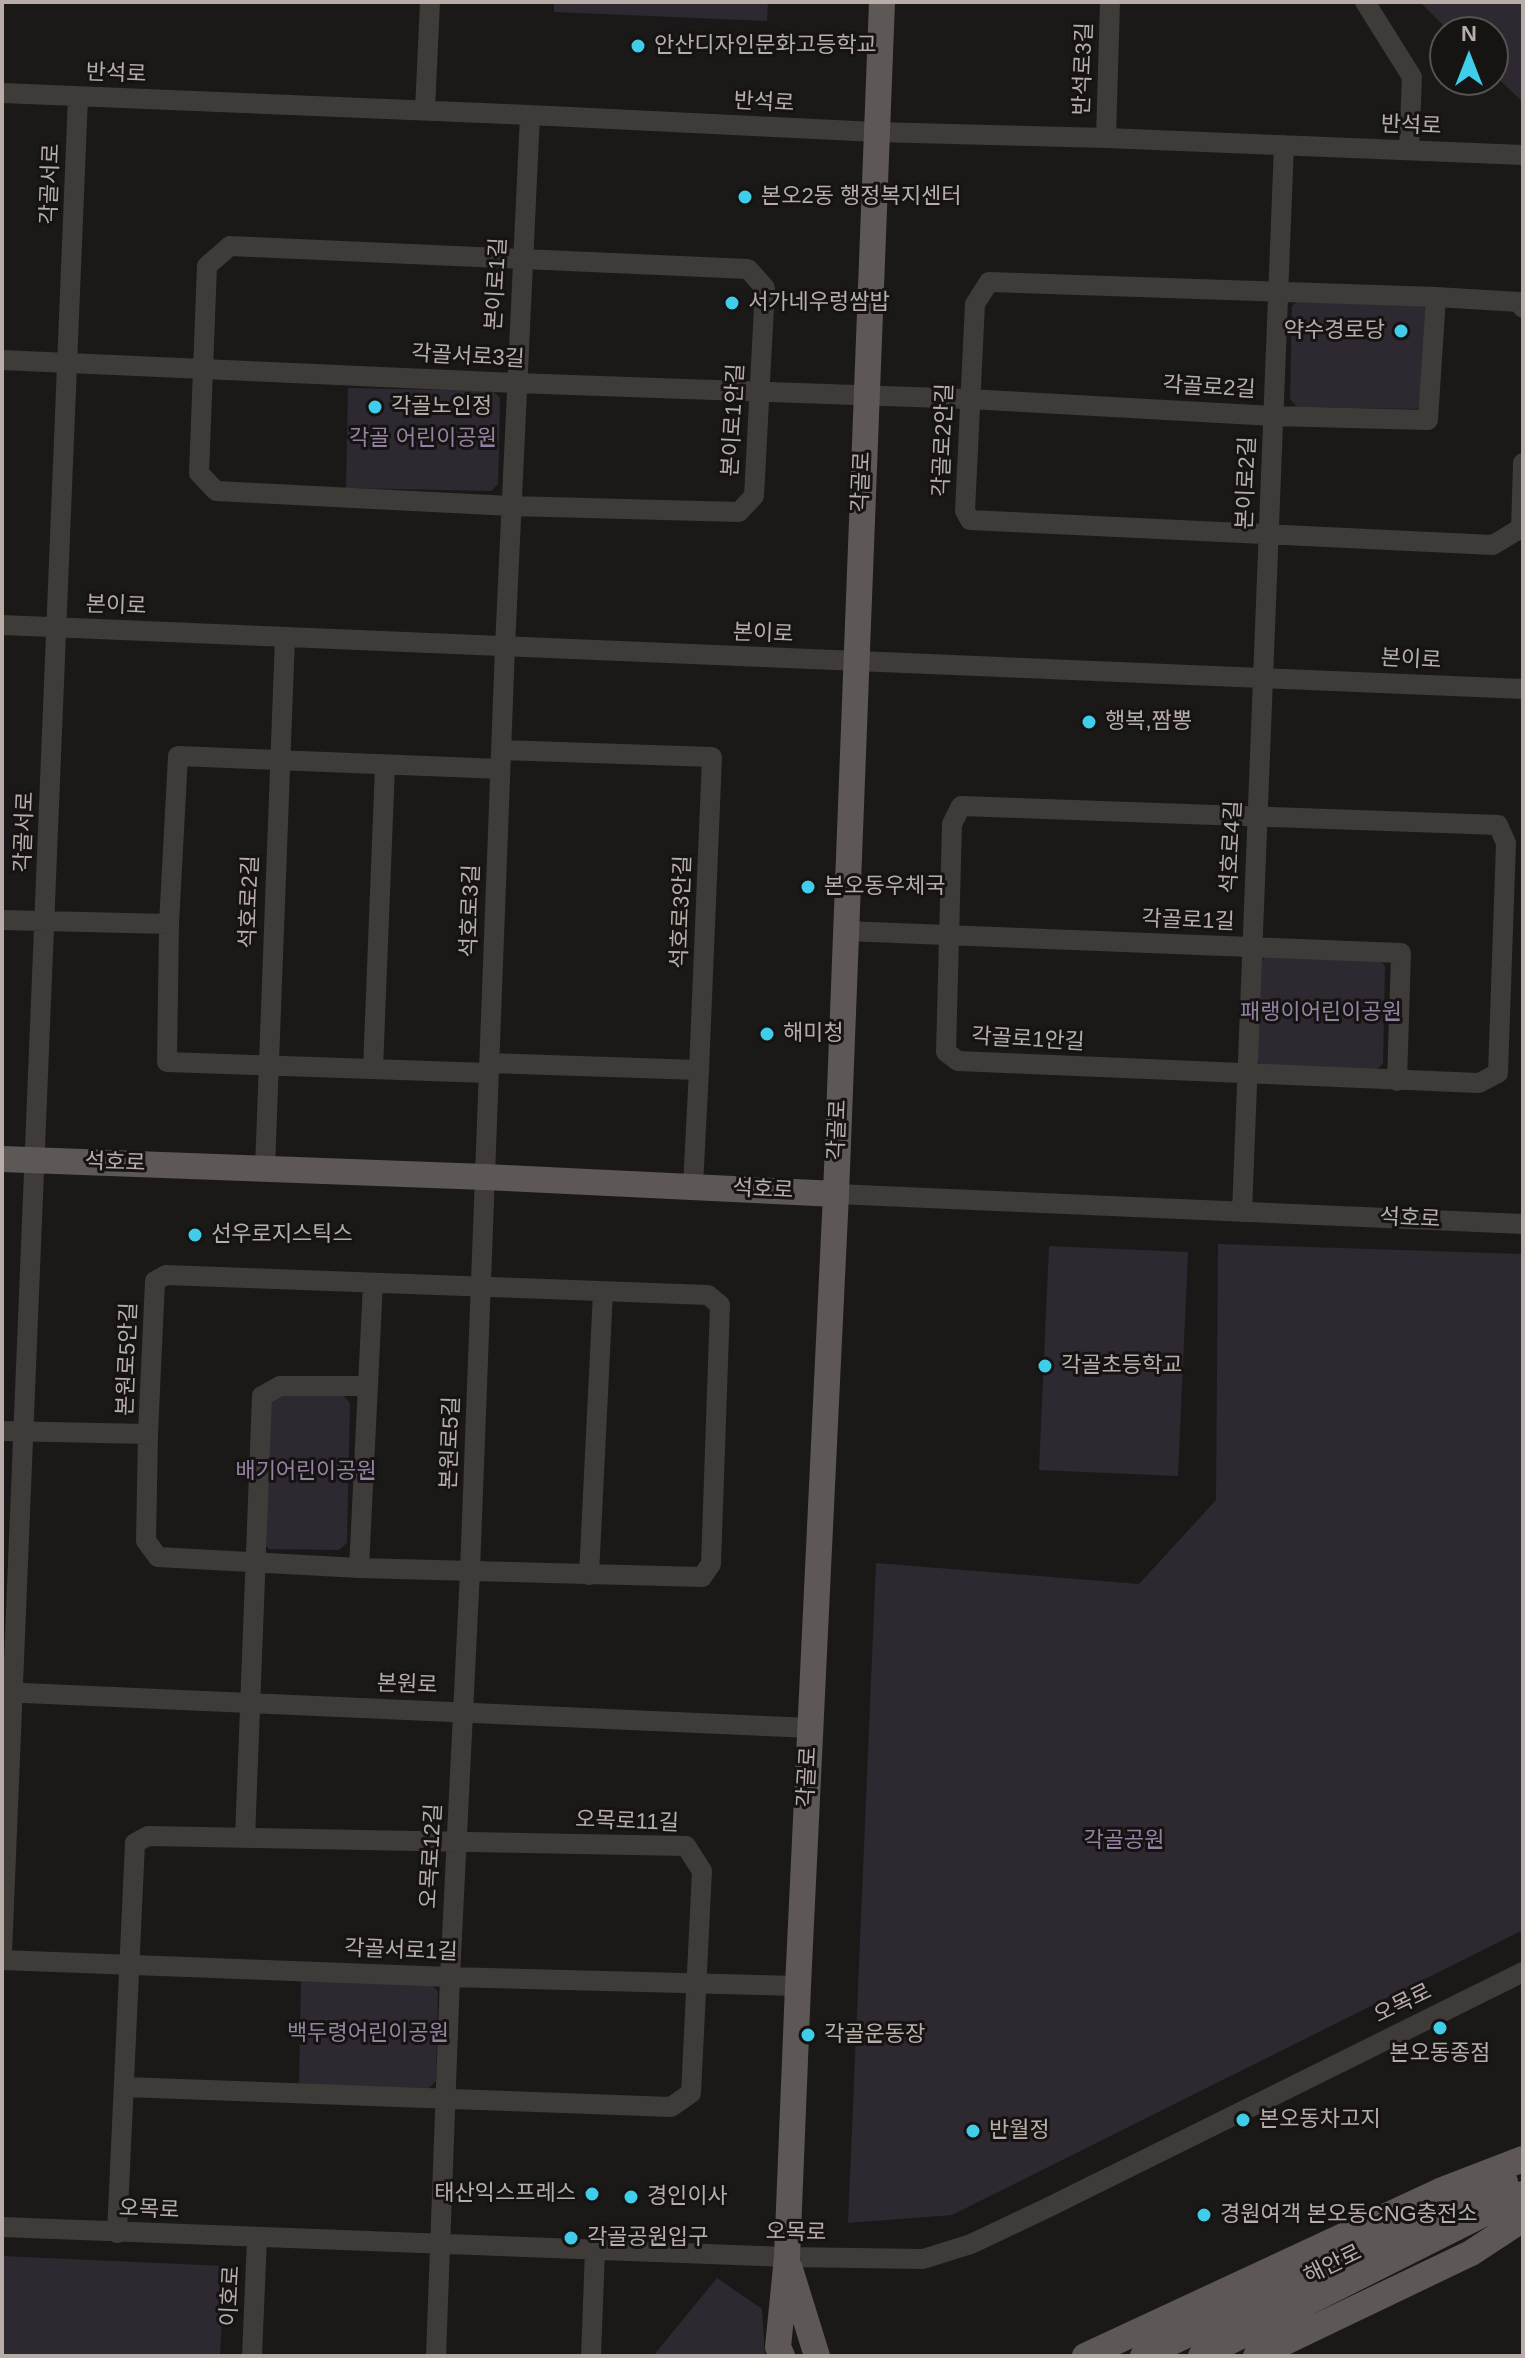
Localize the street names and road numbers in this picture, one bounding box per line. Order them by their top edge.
street label: 반석로3길 [1069,22,1099,116]
street label: 반석로 [85,60,147,88]
street label: 반석로 [733,88,795,118]
street label: 반석로 [1380,112,1442,140]
street label: 각골서로 [36,143,66,225]
street label: 본이로1길 [481,237,513,331]
street label: 각골서로3길 [411,341,525,373]
street label: 본이로1안길 [718,363,750,477]
street label: 각골로2길 [1162,372,1256,404]
street label: 각골로2안길 [929,383,959,497]
street label: 본이로2길 [1232,436,1262,530]
street label: 각골로 [848,451,876,513]
street label: 본이로 [85,592,147,620]
street label: 본이로 [732,620,794,648]
street label: 본이로 [1380,645,1442,675]
street label: 각골서로 [10,791,40,873]
street label: 석호로4길 [1216,800,1248,894]
street label: 석호로2길 [235,855,265,949]
street label: 석호로3안길 [667,855,697,969]
street label: 석호로3길 [456,864,486,958]
street label: 각골로1길 [1141,906,1235,936]
street label: 각골로1안길 [971,1024,1085,1056]
street label: 각골로 [824,1099,852,1161]
street label: 석호로 [84,1149,146,1177]
street label: 석호로 [732,1175,794,1205]
street label: 석호로 [1379,1204,1441,1234]
street label: 본원로5안길 [113,1302,143,1416]
street label: 본원로5길 [436,1396,466,1490]
street label: 본원로 [376,1671,438,1699]
street label: 각골로 [793,1746,823,1808]
street label: 오목로12길 [416,1803,448,1909]
street label: 오목로11길 [575,1807,679,1837]
street label: 각골서로1길 [344,1936,458,1966]
street label: 오목로 [1370,1979,1436,2029]
street label: 오목로 [118,2196,180,2224]
street label: 오목로 [765,2219,827,2247]
street label: 해안로 [1300,2240,1366,2290]
street label: 이호로 [216,2265,246,2327]

